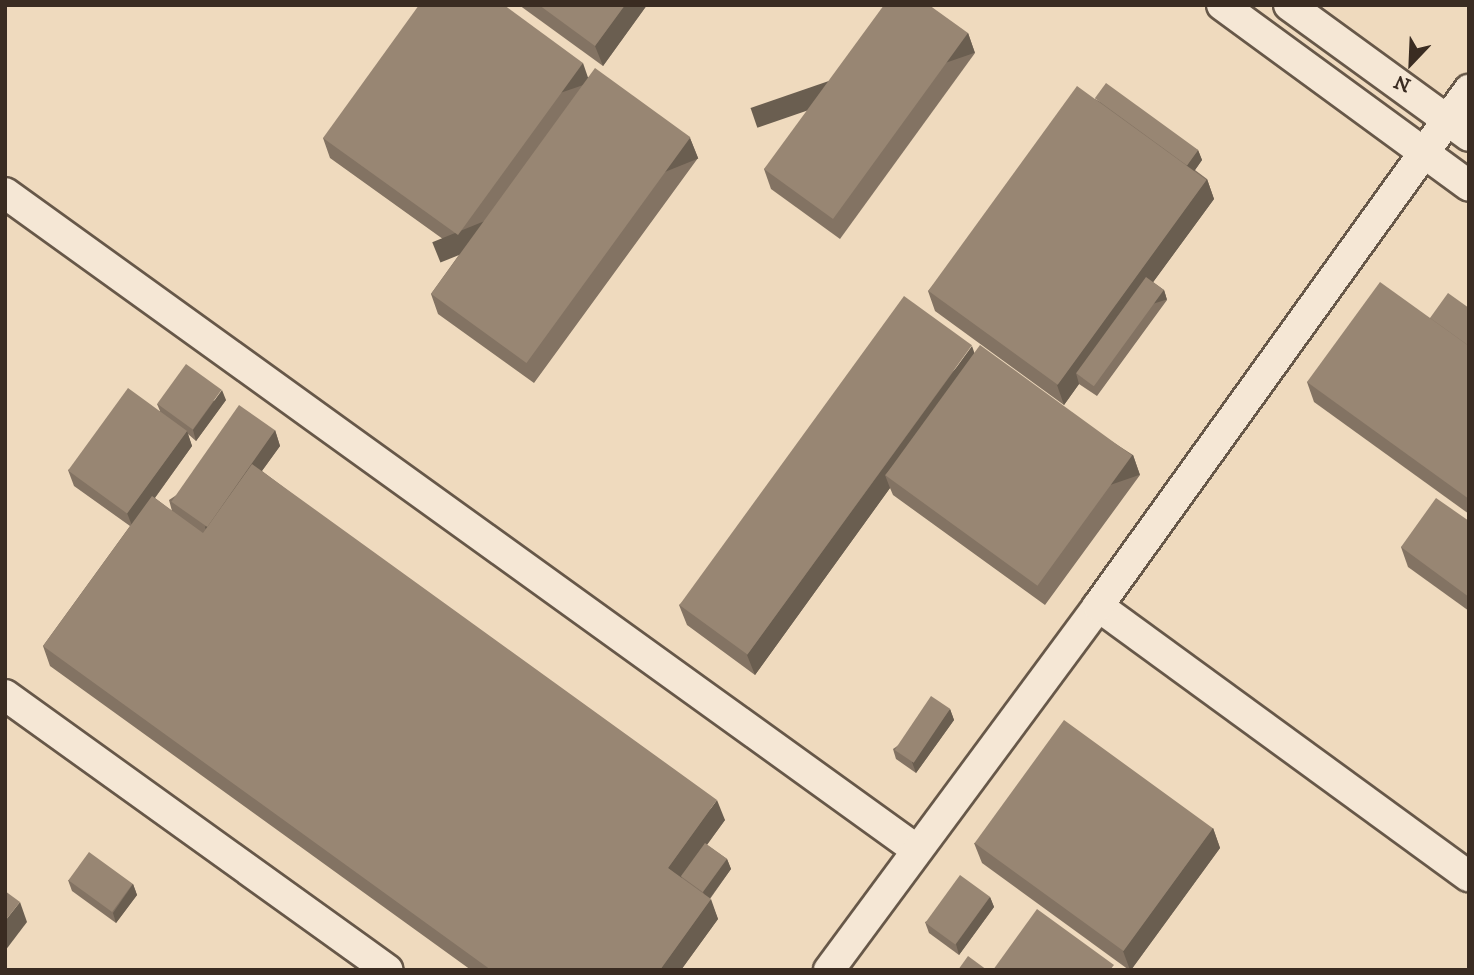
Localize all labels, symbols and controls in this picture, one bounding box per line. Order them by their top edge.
north arrow [1376,28,1446,98]
text: N [1391,69,1414,96]

